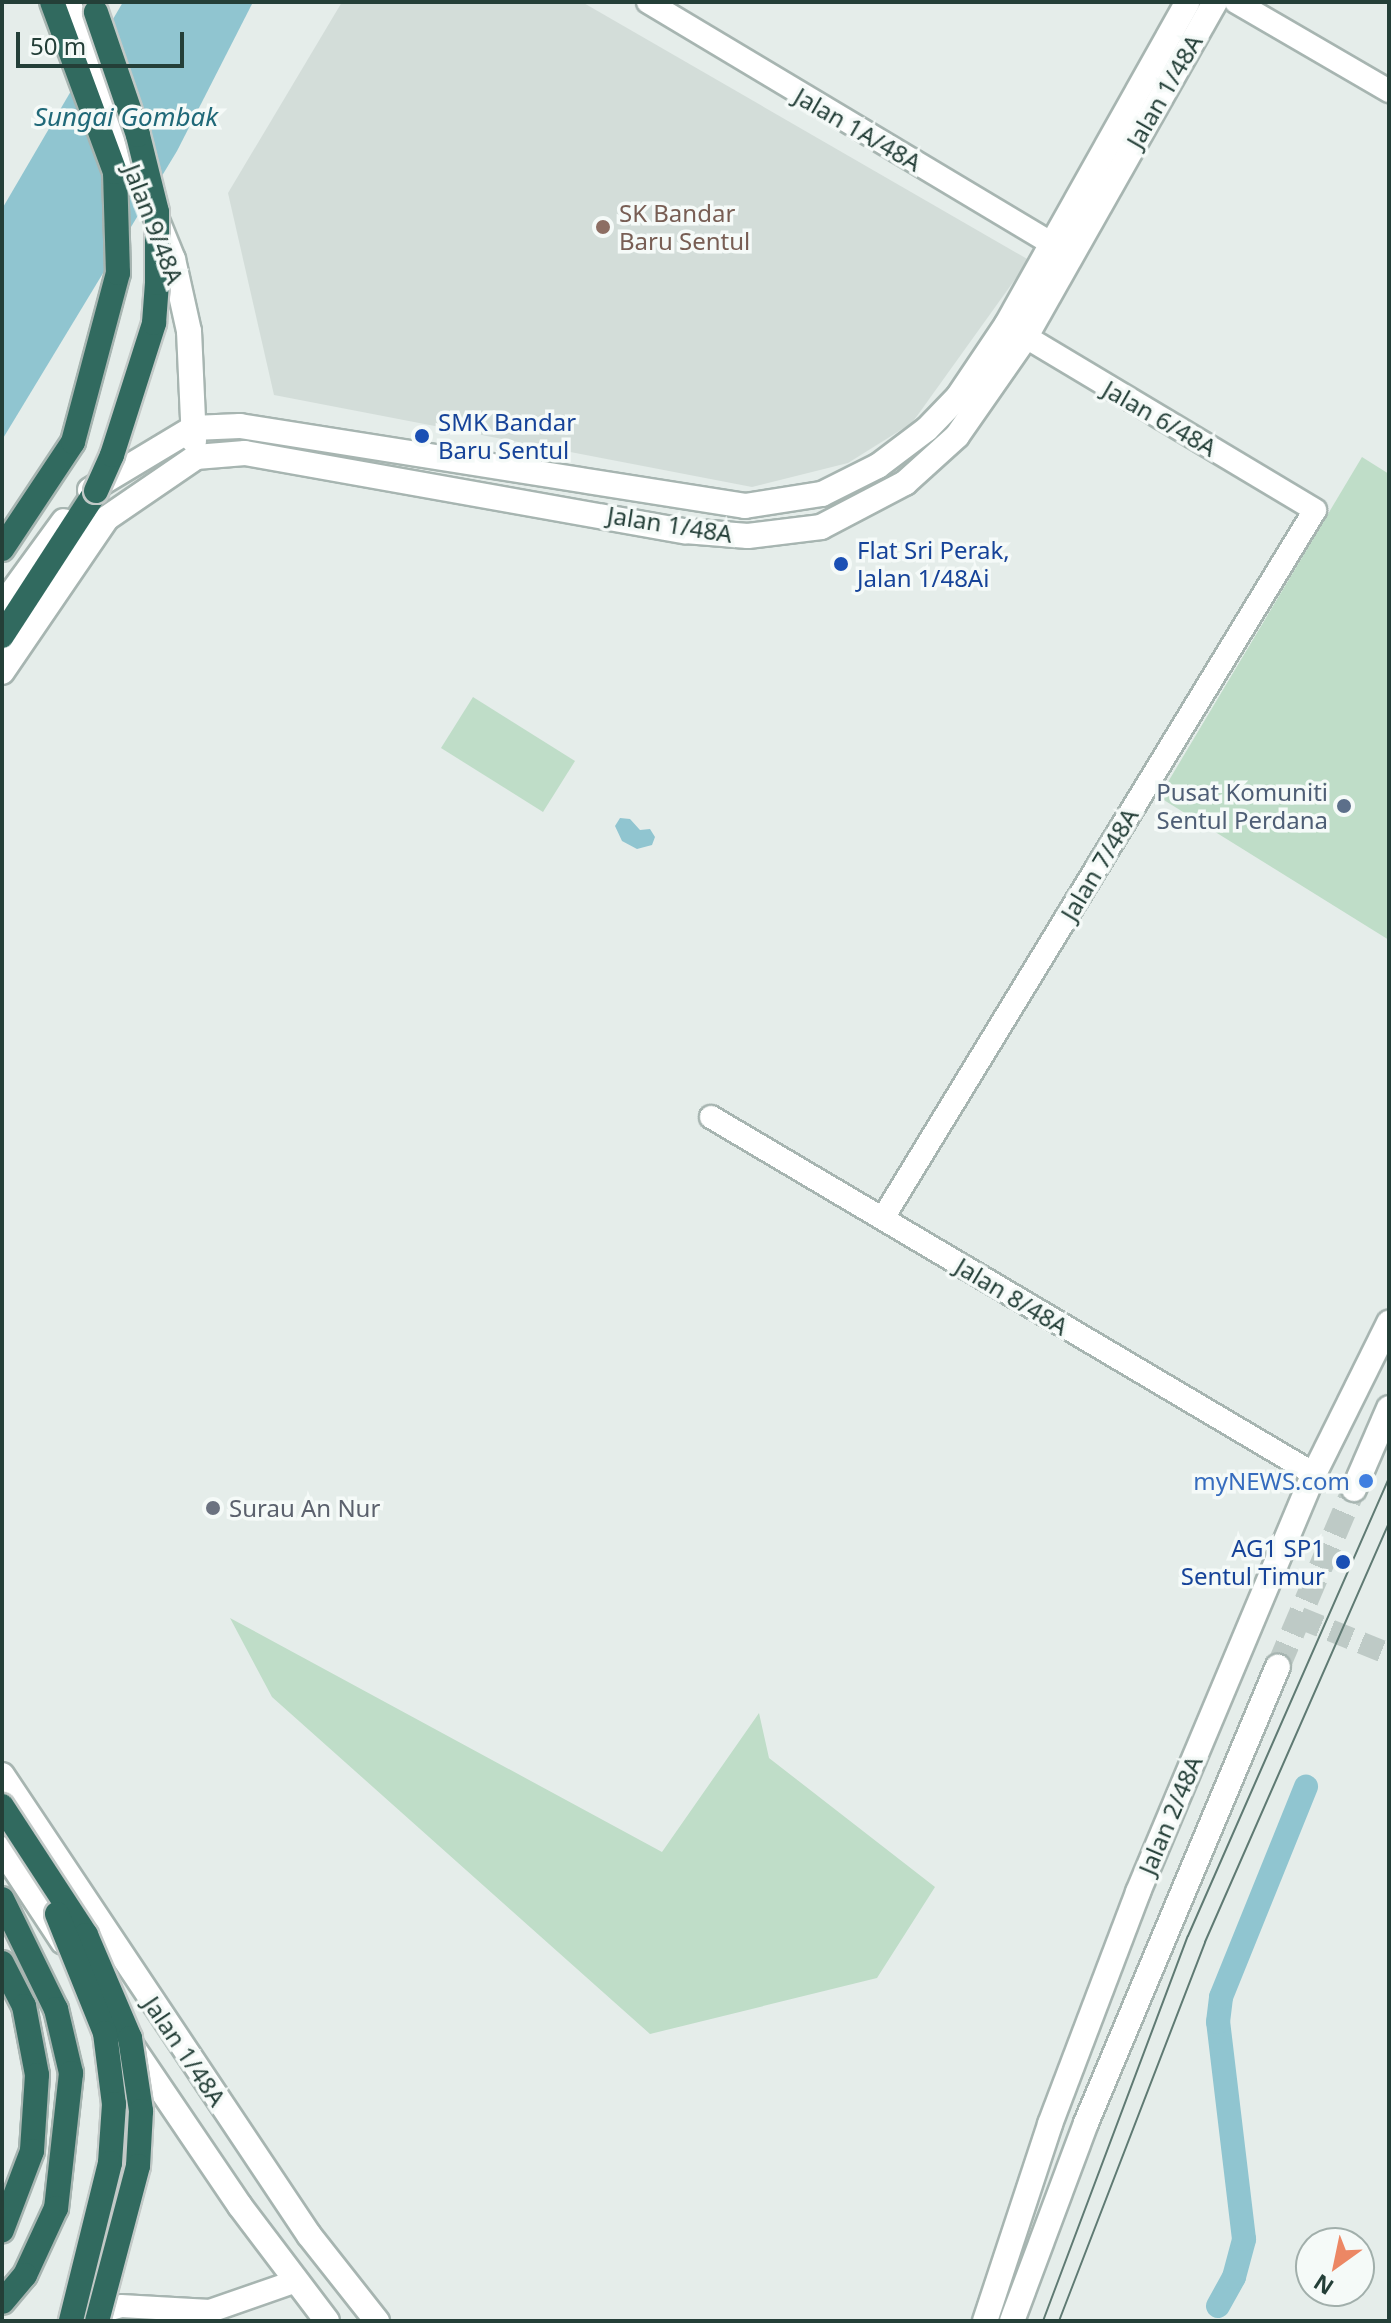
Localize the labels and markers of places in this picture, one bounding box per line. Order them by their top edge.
place label: SK Bandar Baru Sentul [619,199,750,255]
marker: SK Bandar Baru Sentul [594,218,612,236]
place label: SMK Bandar Baru Sentul [438,408,576,464]
marker: SMK Bandar Baru Sentul [413,427,431,445]
place label: Flat Sri Perak, Jalan 1/48Ai [857,536,1010,592]
marker: Flat Sri Perak, Jalan 1/48Ai [832,555,850,573]
place label: Pusat Komuniti Sentul Perdana [1156,778,1328,834]
marker: Pusat Komuniti Sentul Perdana [1335,797,1353,815]
place label: myNEWS.com [1193,1467,1350,1495]
marker: myNEWS.com [1357,1472,1375,1490]
place label: Surau An Nur [229,1494,380,1522]
marker: Surau An Nur [204,1499,222,1517]
place label: AG1 SP1 Sentul Timur [1181,1534,1325,1590]
marker: AG1 SP1 Sentul Timur [1332,1551,1354,1573]

